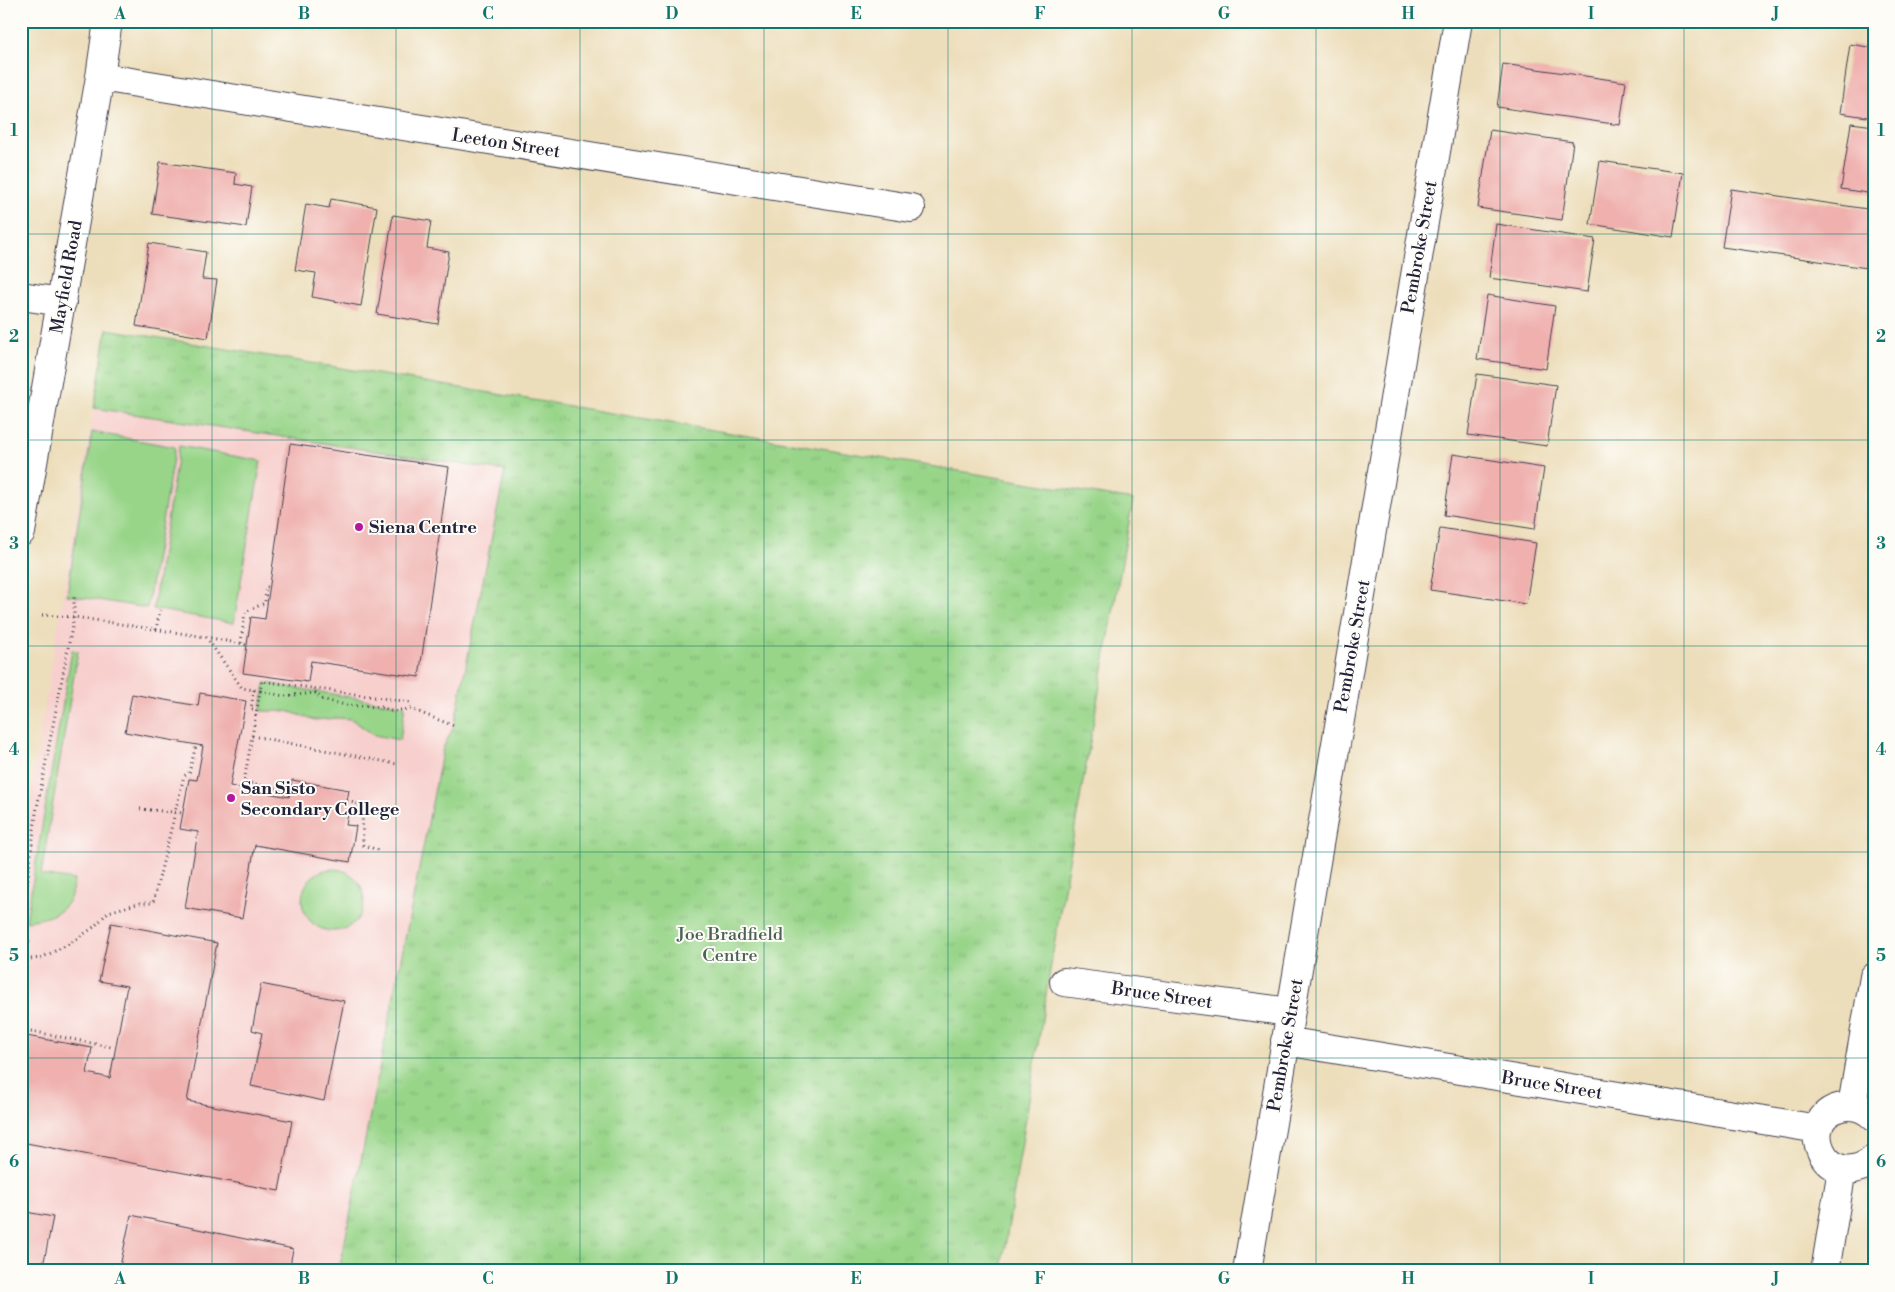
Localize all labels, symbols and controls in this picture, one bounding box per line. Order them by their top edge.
text: A [113,4,126,24]
text: B [298,4,310,24]
text: C [482,4,494,24]
text: D [666,4,679,24]
text: E [850,4,862,24]
text: F [1034,4,1046,24]
text: G [1218,4,1231,24]
text: H [1401,4,1415,24]
text: I [1588,4,1594,24]
text: J [1771,4,1779,24]
text: 1 [10,121,18,141]
text: 1 [1877,121,1885,141]
street label: Leeton Street [450,124,563,164]
street label: Pembroke Street [1396,178,1443,316]
street label: Mayfield Road [45,218,88,336]
text: 2 [9,327,19,347]
text: 2 [1876,327,1886,347]
place label: Siena Centre [369,516,477,539]
marker: Siena Centre [353,521,365,533]
text: 3 [9,534,19,554]
text: 3 [1876,534,1886,554]
street label: Pembroke Street [1329,577,1376,715]
text: 4 [9,740,20,760]
text: 4 [1876,740,1887,760]
place label: San Sisto Secondary College [241,777,400,821]
marker: San Sisto Secondary College [225,792,237,804]
park label: Joe Bradfield Centre [676,923,784,967]
text: 5 [9,946,19,966]
text: 5 [1876,946,1886,966]
street label: Pembroke Street [1262,976,1309,1114]
street label: Bruce Street [1109,977,1215,1014]
street label: Bruce Street [1499,1066,1605,1105]
text: 6 [9,1152,19,1172]
text: 6 [1876,1152,1886,1172]
text: A [113,1269,126,1289]
text: B [298,1269,310,1289]
text: C [482,1269,494,1289]
text: D [666,1269,679,1289]
text: E [850,1269,862,1289]
text: F [1034,1269,1046,1289]
text: G [1218,1269,1231,1289]
text: H [1401,1269,1415,1289]
text: I [1588,1269,1594,1289]
text: J [1771,1269,1779,1289]

